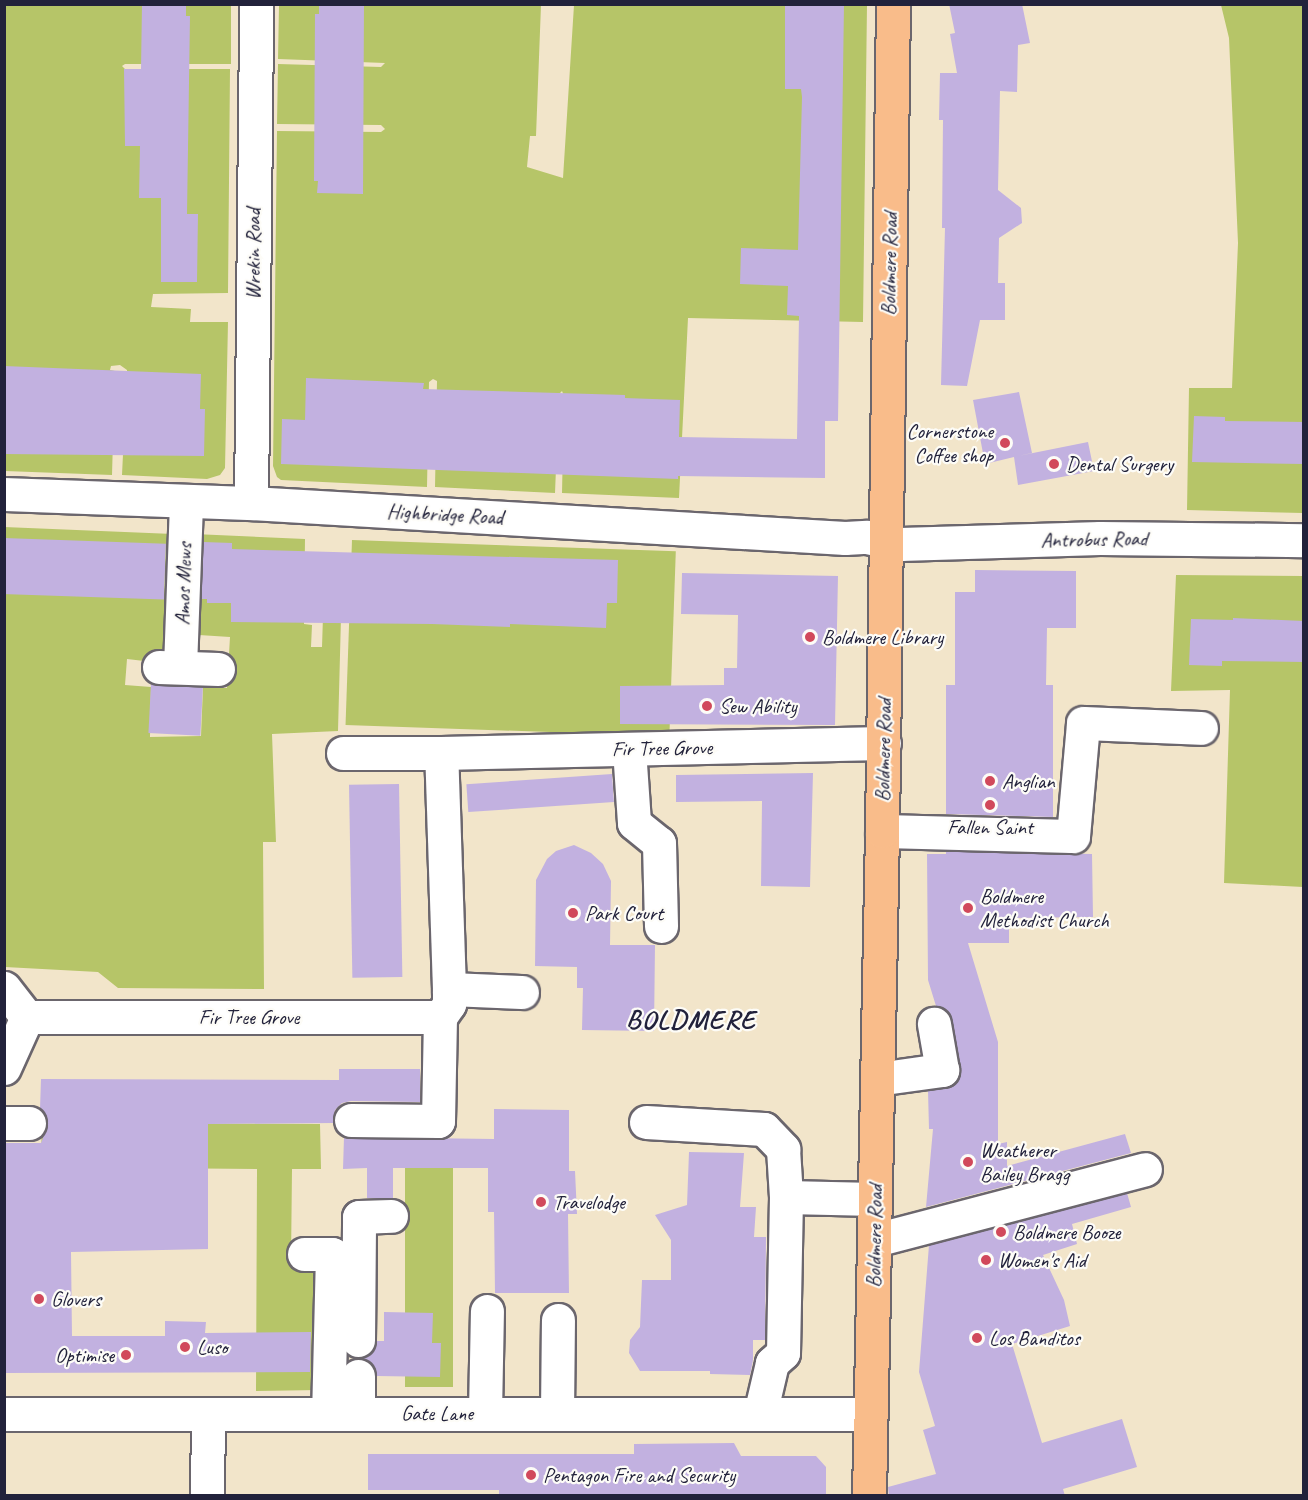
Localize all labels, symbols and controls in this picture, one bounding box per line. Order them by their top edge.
street label: Wrekin Road [240,209,266,299]
street label: Boldmere Road [876,212,902,316]
place label: Cornerstone Coffee shop [906,418,993,468]
marker: Cornerstone Coffee shop [998,436,1012,450]
place label: Dental Surgery [1066,451,1173,477]
marker: Dental Surgery [1047,457,1061,471]
street label: Highbridge Road [386,498,504,530]
street label: Antrobus Road [1041,525,1147,553]
street label: Amos Mews [169,542,197,626]
place label: Boldmere Library [822,624,943,650]
marker: Boldmere Library [803,630,817,644]
place label: Sew Ability [719,693,797,719]
street label: Boldmere Road [870,698,896,802]
marker: Sew Ability [700,699,714,713]
street label: Fir Tree Grove [612,735,712,761]
place label: Anglian [1002,768,1055,794]
marker: Anglian [983,774,997,788]
marker: Fallen Saint [983,798,997,812]
place label: Fallen Saint [947,814,1033,840]
place label: Boldmere Methodist Church [980,883,1110,933]
place label: Park Court [585,900,663,926]
marker: Boldmere Methodist Church [961,901,975,915]
marker: Park Court [566,906,580,920]
street label: Fir Tree Grove [199,1004,299,1030]
district label: BOLDMERE [627,1004,755,1036]
place label: Weatherer Bailey Bragg [980,1137,1069,1187]
marker: Weatherer Bailey Bragg [961,1155,975,1169]
street label: Boldmere Road [861,1184,887,1288]
place label: Travelodge [553,1189,625,1215]
marker: Travelodge [534,1195,548,1209]
place label: Boldmere Booze [1013,1219,1120,1245]
marker: Boldmere Booze [994,1225,1008,1239]
place label: Women's Aid [998,1247,1086,1273]
marker: Women's Aid [979,1253,993,1267]
place label: Glovers [51,1286,101,1312]
marker: Glovers [32,1292,46,1306]
place label: Los Banditos [989,1325,1081,1351]
marker: Los Banditos [970,1331,984,1345]
place label: Luso [197,1334,227,1360]
marker: Luso [178,1340,192,1354]
place label: Optimise [55,1342,114,1368]
marker: Optimise [119,1348,133,1362]
street label: Gate Lane [401,1400,473,1426]
place label: Pentagon Fire and Security [543,1462,736,1488]
marker: Pentagon Fire and Security [524,1468,538,1482]

